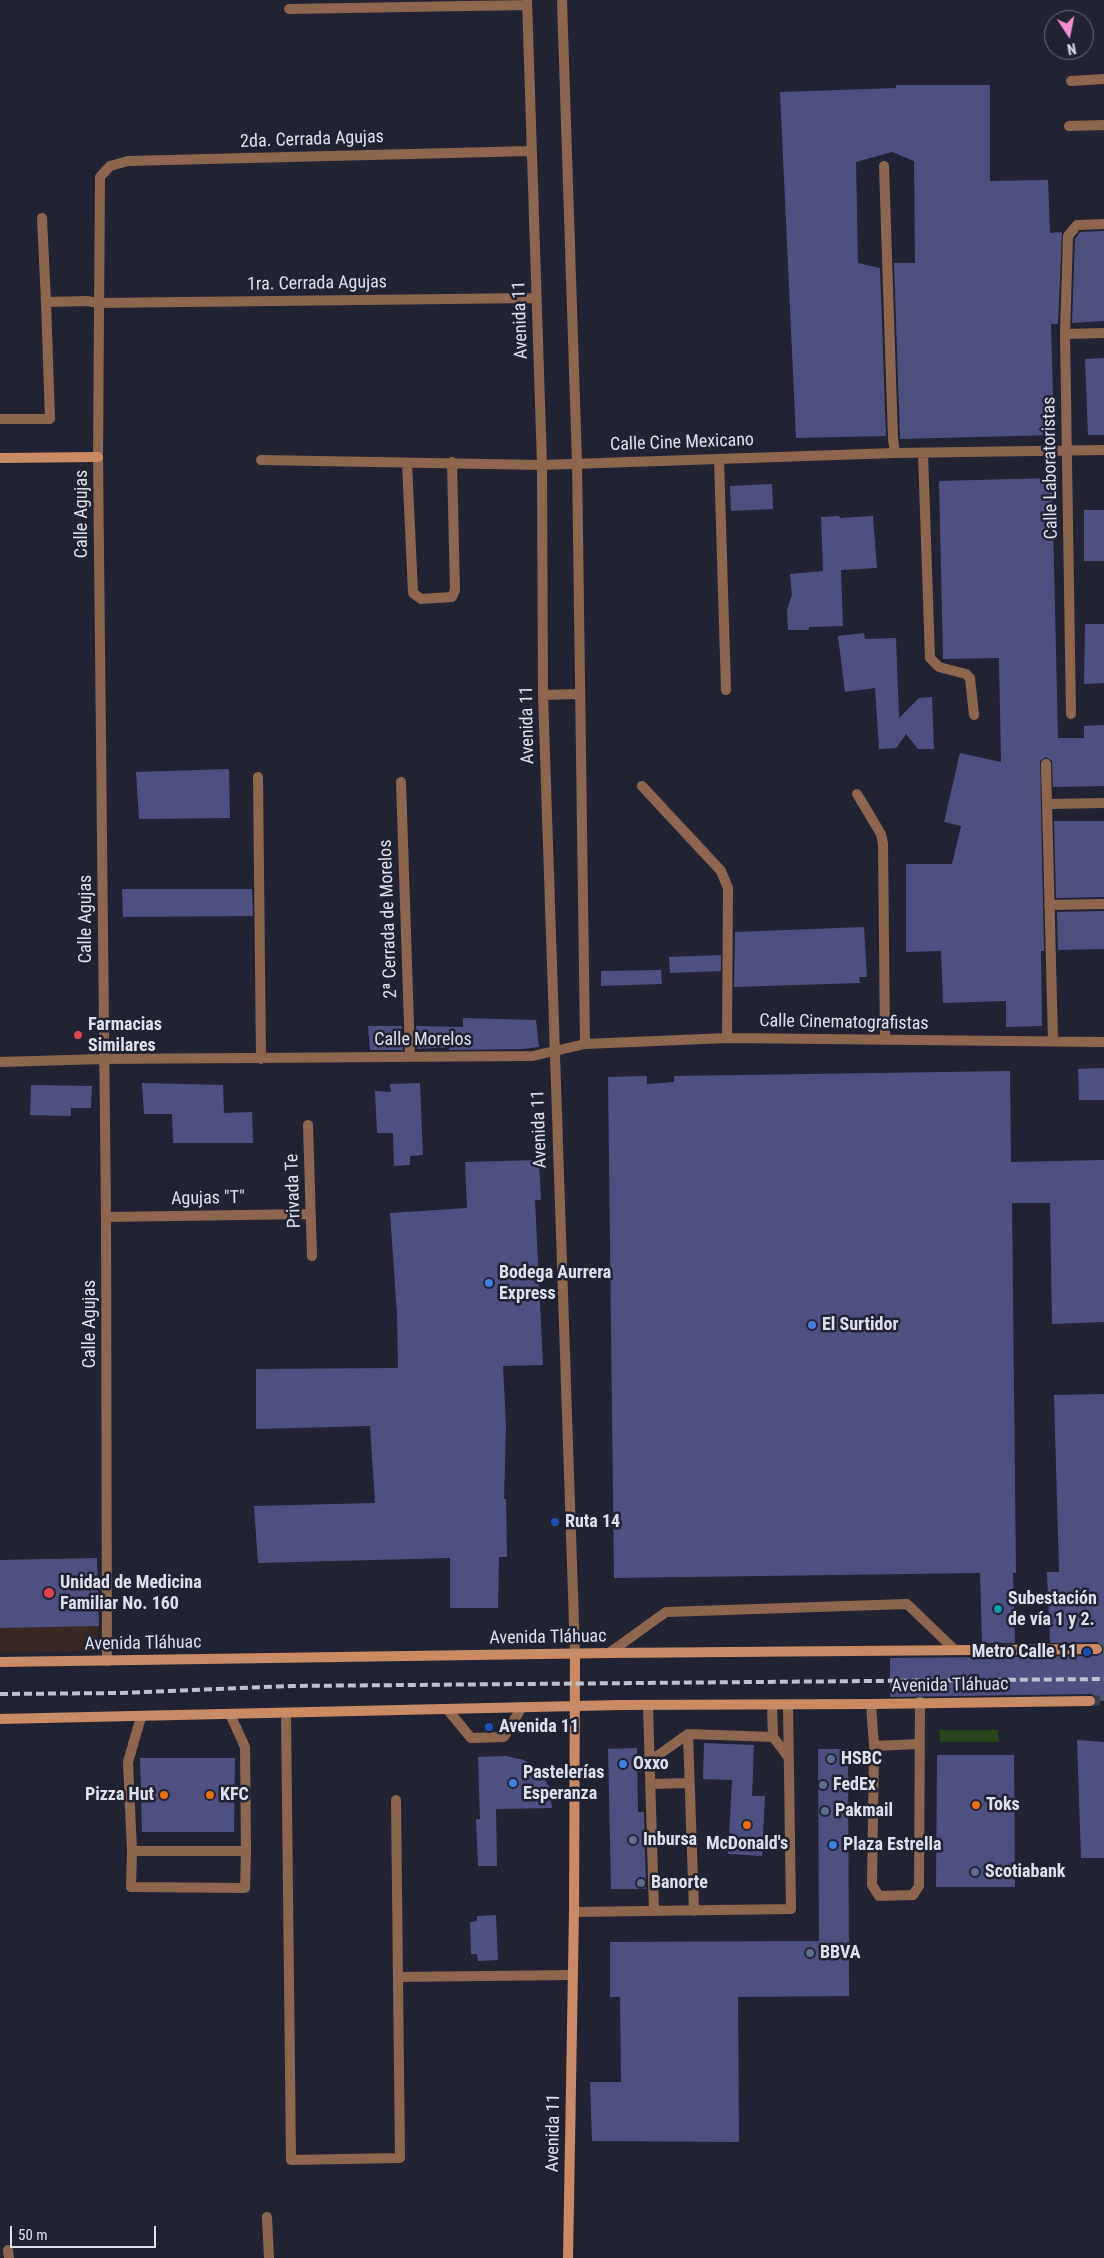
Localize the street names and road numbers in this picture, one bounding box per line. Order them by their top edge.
street label: 2da. Cerrada Agujas [240,127,384,153]
street label: 1ra. Cerrada Agujas [247,272,387,296]
street label: Avenida 11 [509,281,533,359]
street label: Calle Laboratoristas [1039,396,1063,540]
street label: Calle Cine Mexicano [610,430,754,456]
street label: Calle Agujas [71,470,93,558]
street label: Avenida 11 [517,686,539,764]
street label: 2ª Cerrada de Morelos [375,839,403,999]
street label: Calle Agujas [75,875,97,963]
street label: Calle Cinematografistas [759,1011,929,1035]
street label: Calle Morelos [374,1029,472,1051]
street label: Avenida 11 [528,1090,552,1168]
street label: Privada Te [282,1153,306,1229]
street label: Agujas "T" [171,1188,245,1210]
street label: Calle Agujas [79,1280,101,1368]
street label: Avenida Tláhuac [489,1626,607,1650]
street label: Avenida Tláhuac [84,1632,202,1656]
street label: Avenida Tláhuac [891,1674,1009,1698]
street label: Avenida 11 [543,2094,565,2172]

